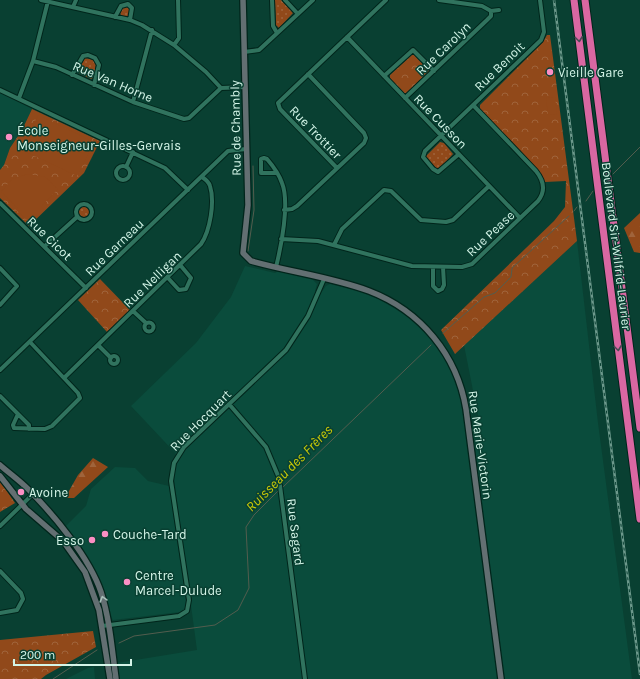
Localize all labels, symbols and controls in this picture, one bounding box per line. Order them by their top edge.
street label: Rue Carolyn [413,19,474,78]
one-way arrow [574,36,583,42]
street label: Rue Benoit [471,39,528,94]
street label: Rue Van Horne [70,58,155,105]
place label: Vieille Gare [558,65,624,80]
marker: Vieille Gare [545,67,555,77]
street label: Rue de Chambly [227,80,244,176]
street label: Rue Cusson [411,91,470,152]
street label: Rue Trottier [287,103,345,162]
place label: École Monseigneur-Gilles-Gervais [17,121,181,153]
marker: École Monseigneur-Gilles-Gervais [4,132,14,142]
street label: Boulevard Sir-Wilfrid-Laurier [599,161,634,331]
street label: Rue Pease [463,207,518,259]
street label: Rue Cicot [24,213,75,263]
street label: Rue Garneau [82,216,147,279]
street label: Rue Nelligan [120,248,184,311]
one-way arrow [613,345,622,351]
street label: Rue Hocquart [167,387,235,455]
street label: Rue Marie-Victorin [465,390,496,501]
water label: Ruisseau des Frères [242,421,337,515]
place label: Avoine [29,485,69,500]
marker: Avoine [16,487,26,497]
street label: Rue Sagard [284,498,307,566]
place label: Couche-Tard [113,527,187,542]
marker: Couche-Tard [100,529,110,539]
place label: Esso [56,533,84,548]
marker: Esso [87,535,97,545]
place label: Centre Marcel-Dulude [135,568,222,598]
marker: Centre Marcel-Dulude [122,577,132,587]
one-way arrow [99,596,108,603]
scale bar [14,641,131,667]
text: 200 m [20,648,55,662]

